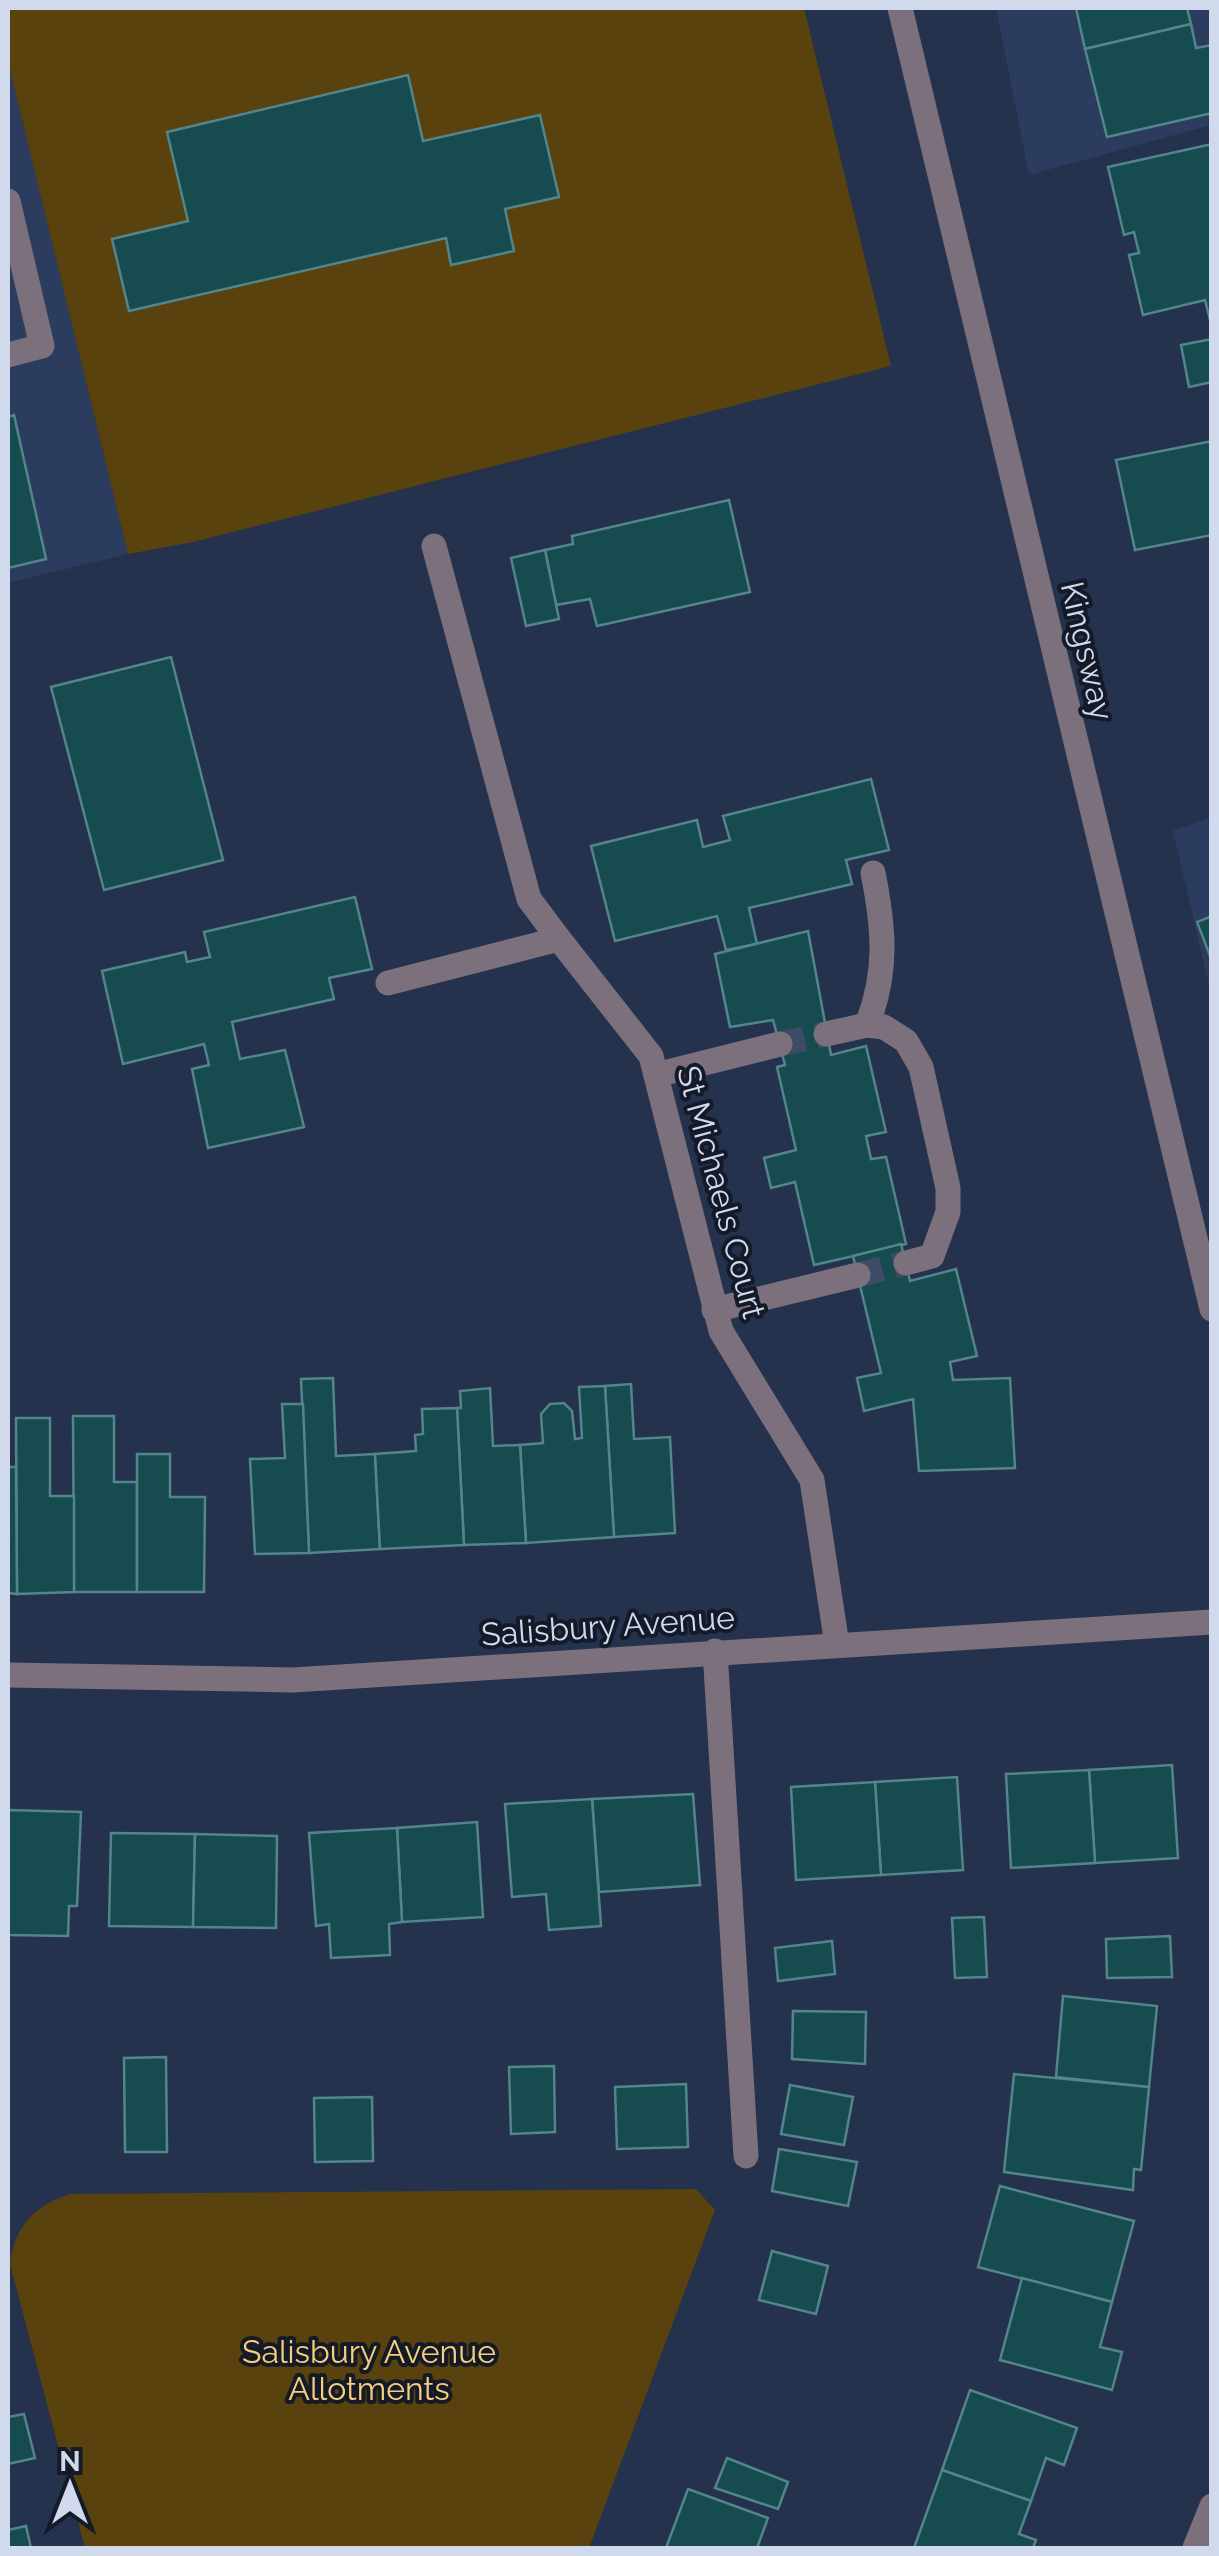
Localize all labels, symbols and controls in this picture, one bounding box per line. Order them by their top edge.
street label: Kingsway [1054,578,1121,724]
street label: St Michaels Court [670,1062,773,1322]
street label: Salisbury Avenue [480,1598,736,1653]
park label: Salisbury Avenue Allotments [242,2333,496,2407]
north arrow [20,2436,120,2536]
text: N [59,2445,81,2478]

